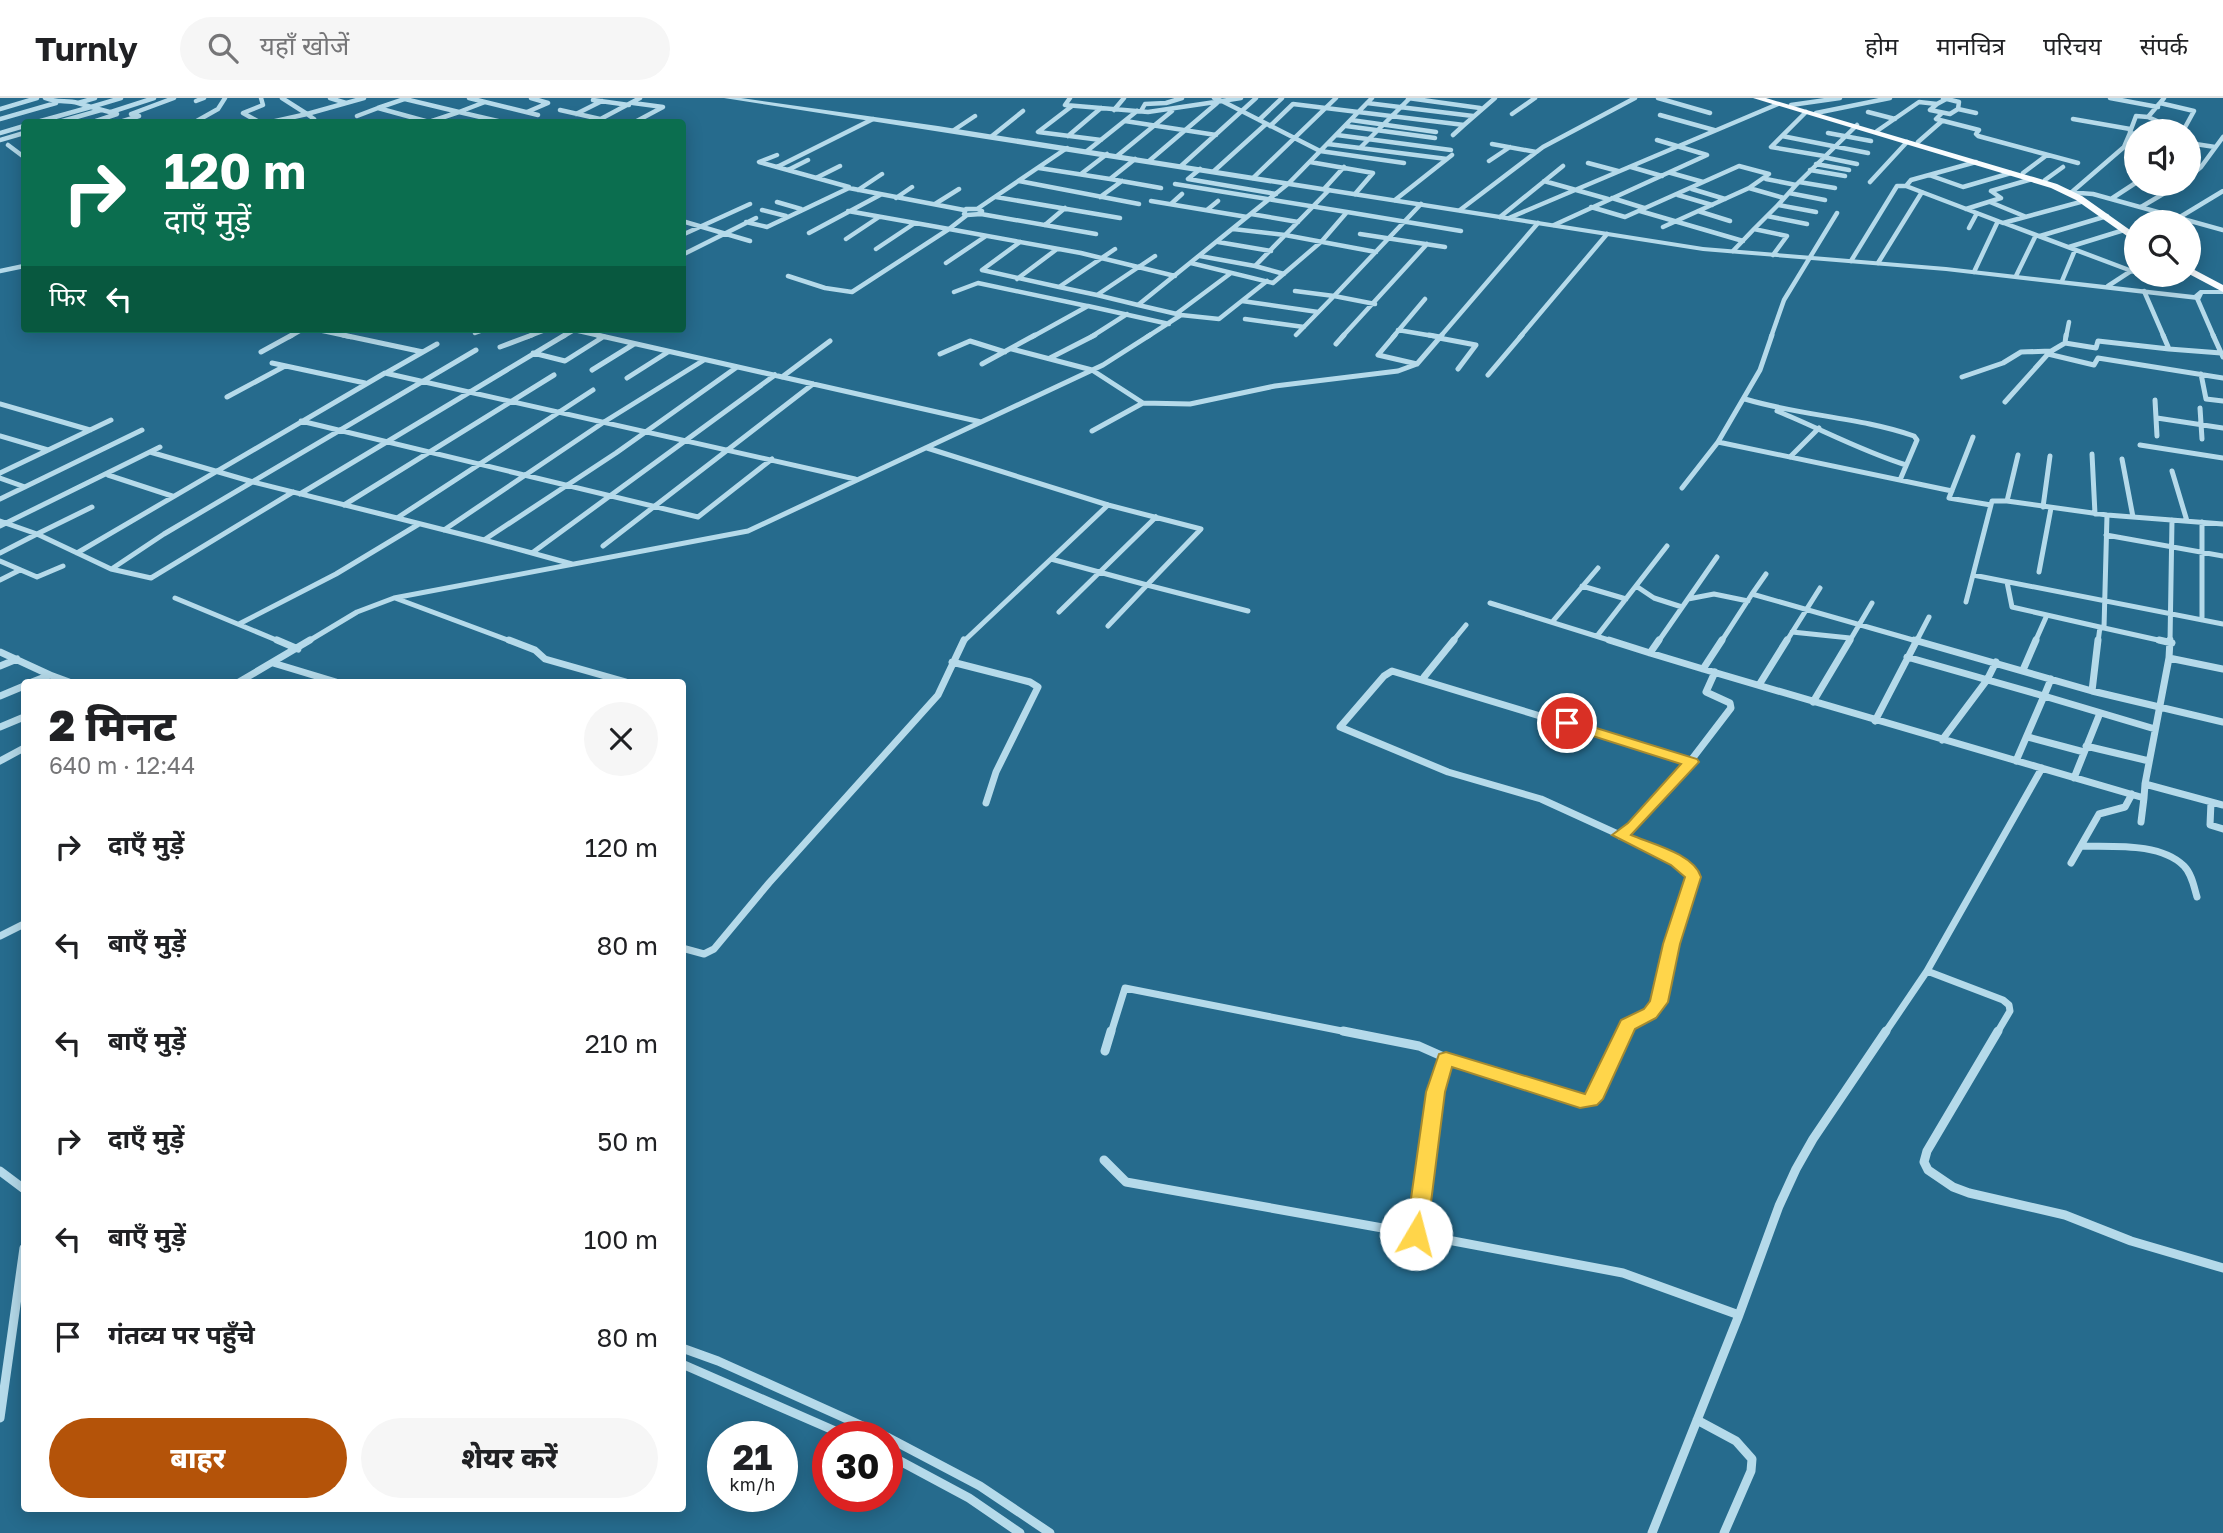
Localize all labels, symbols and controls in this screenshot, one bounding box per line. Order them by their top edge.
search box [180,17,670,80]
text: Turnly [35,29,138,68]
icon: search [204,29,242,67]
text: यहाँ खोजें [260,30,349,61]
text: होम [1865,31,1898,60]
text: मानचित्र [1936,31,2005,60]
text: परिचय [2043,31,2102,60]
text: संपर्क [2140,31,2188,60]
map controls [2124,119,2201,287]
button: sound [2124,119,2201,196]
text: 120 m [164,141,306,200]
icon: right [49,147,140,238]
text: दाएँ मुड़ें [164,201,251,239]
button: search [2124,210,2201,287]
icon: left [100,280,138,318]
text: फिर [49,281,86,312]
pin [1537,693,1597,753]
text: 2 मिनट [49,700,176,750]
button: close [584,702,658,776]
icon: arrive [1548,704,1586,742]
text: 640 m · 12:44 [49,751,195,779]
icon: right [49,828,87,866]
text: दाएँ मुड़ें [108,829,184,860]
text: 120 m [585,832,658,863]
icon: left [49,926,87,964]
text: बाएँ मुड़ें [108,927,186,958]
text: 80 m [597,930,658,961]
icon: left [49,1024,87,1062]
text: बाएँ मुड़ें [108,1025,186,1056]
text: 210 m [585,1028,658,1059]
icon: right [49,1122,87,1160]
text: दाएँ मुड़ें [108,1123,184,1154]
text: 50 m [597,1126,658,1157]
position arrow [1379,1197,1453,1271]
icon: left [49,1220,87,1258]
text: बाएँ मुड़ें [108,1221,186,1252]
text: 100 m [584,1224,658,1255]
icon: arrive [49,1318,87,1356]
text: गंतव्य पर पहुँचे [108,1319,255,1350]
text: 80 m [597,1322,658,1353]
button: बाहर [49,1418,347,1498]
button: शेयर करें [361,1418,658,1498]
speed limit sign: 30 [812,1421,903,1512]
text: 21 [733,1436,772,1478]
text: km/h [730,1473,775,1495]

